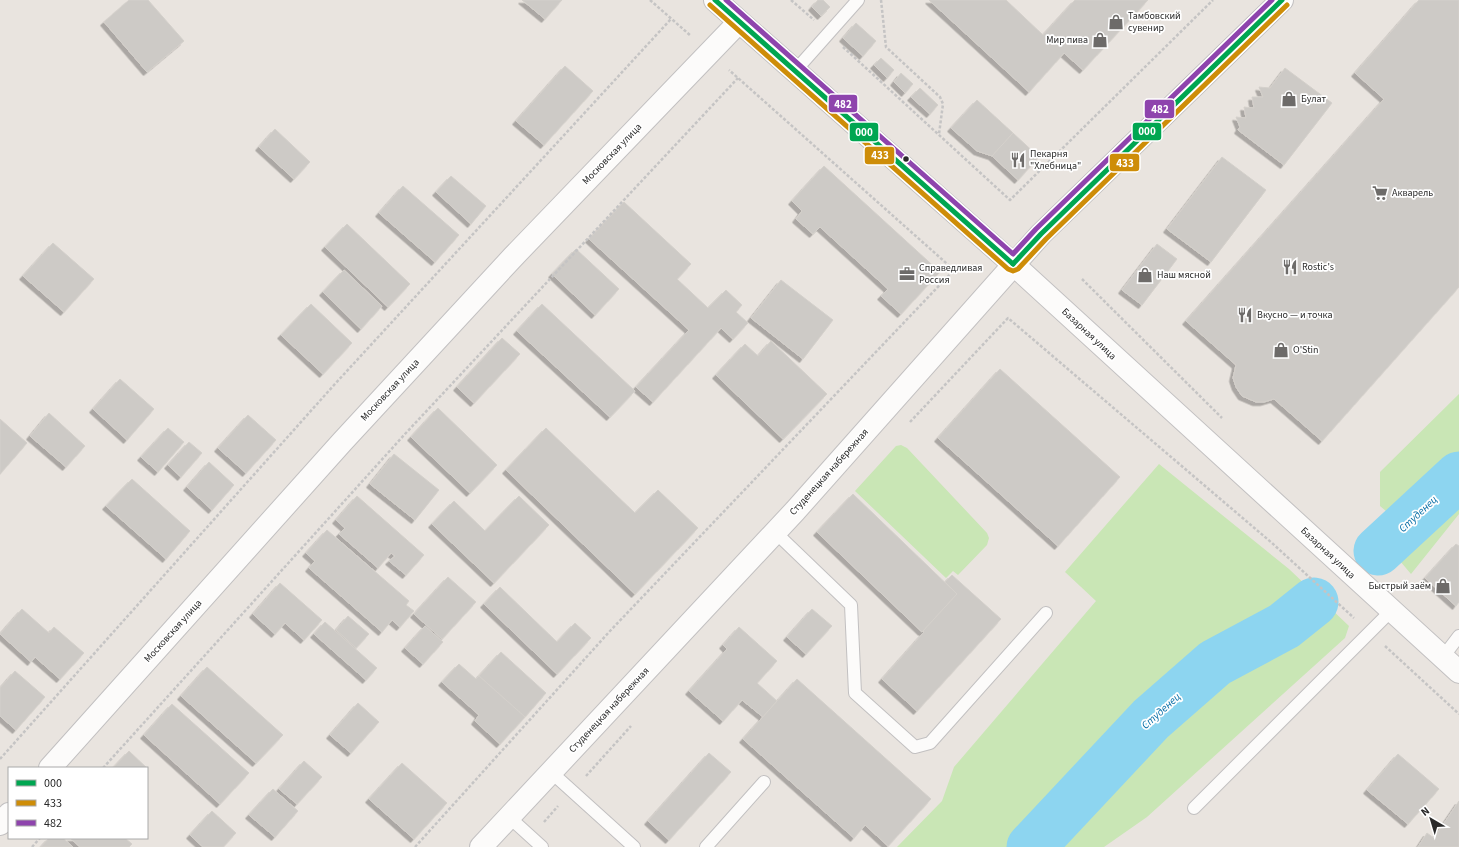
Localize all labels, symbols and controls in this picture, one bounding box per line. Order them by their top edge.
place label: Тамбовский сувенир [1128,9,1181,35]
shop icon: Тамбовский сувенир [1107,13,1125,31]
shop icon: Мир пива [1091,31,1109,49]
place label: Мир пива [1046,33,1088,47]
shop icon: Булат [1280,90,1298,108]
place label: Булат [1301,92,1326,106]
line badge: 482 [828,94,858,113]
text: 482 [834,97,852,112]
line badge: 482 [1144,99,1175,119]
text: 482 [1151,102,1169,117]
street label: Московская улица [579,120,645,188]
line badge: 000 [849,122,879,142]
line badge: 000 [1132,122,1162,141]
text: 000 [1138,124,1156,139]
text: 000 [855,125,873,140]
line badge: 433 [864,146,895,165]
place label: Пекарня "Хлебница" [1030,147,1081,173]
text: 433 [871,148,889,163]
restaurant icon: Пекарня "Хлебница" [1009,151,1027,169]
line badge: 433 [1109,153,1140,172]
unlabelled marker [901,154,911,164]
text: 433 [1116,156,1134,171]
supermarket icon: Акварель [1371,184,1389,202]
place label: Акварель [1392,186,1433,200]
restaurant icon: Rostic's [1281,258,1299,276]
place label: Rostic's [1302,260,1334,274]
place label: Справедливая Россия [919,261,982,287]
office icon: Справедливая Россия [898,265,916,283]
shop icon: Наш мясной [1136,266,1154,284]
place label: Наш мясной [1157,268,1211,282]
street label: Базарная улица [1059,305,1119,363]
restaurant icon: Вкусно — и точка [1236,306,1254,324]
place label: Вкусно — и точка [1257,308,1332,322]
shop icon: O'Stin [1272,341,1290,359]
place label: O'Stin [1293,343,1318,357]
street label: Московская улица [357,356,423,424]
street label: Студенецкая набережная [786,426,872,518]
water label: Студенец [1395,492,1441,536]
street label: Базарная улица [1298,524,1358,582]
shop icon: Быстрый заём [1434,577,1452,595]
place label: Быстрый заём [1369,579,1431,593]
street label: Московская улица [141,596,205,666]
street label: Студенецкая набережная [566,664,652,756]
water label: Студенец [1138,689,1184,733]
legend [8,767,148,839]
text: 000 [44,775,62,792]
text: 433 [44,795,62,812]
north arrow [1411,799,1451,839]
text: N [1418,803,1433,820]
text: 482 [44,815,62,832]

